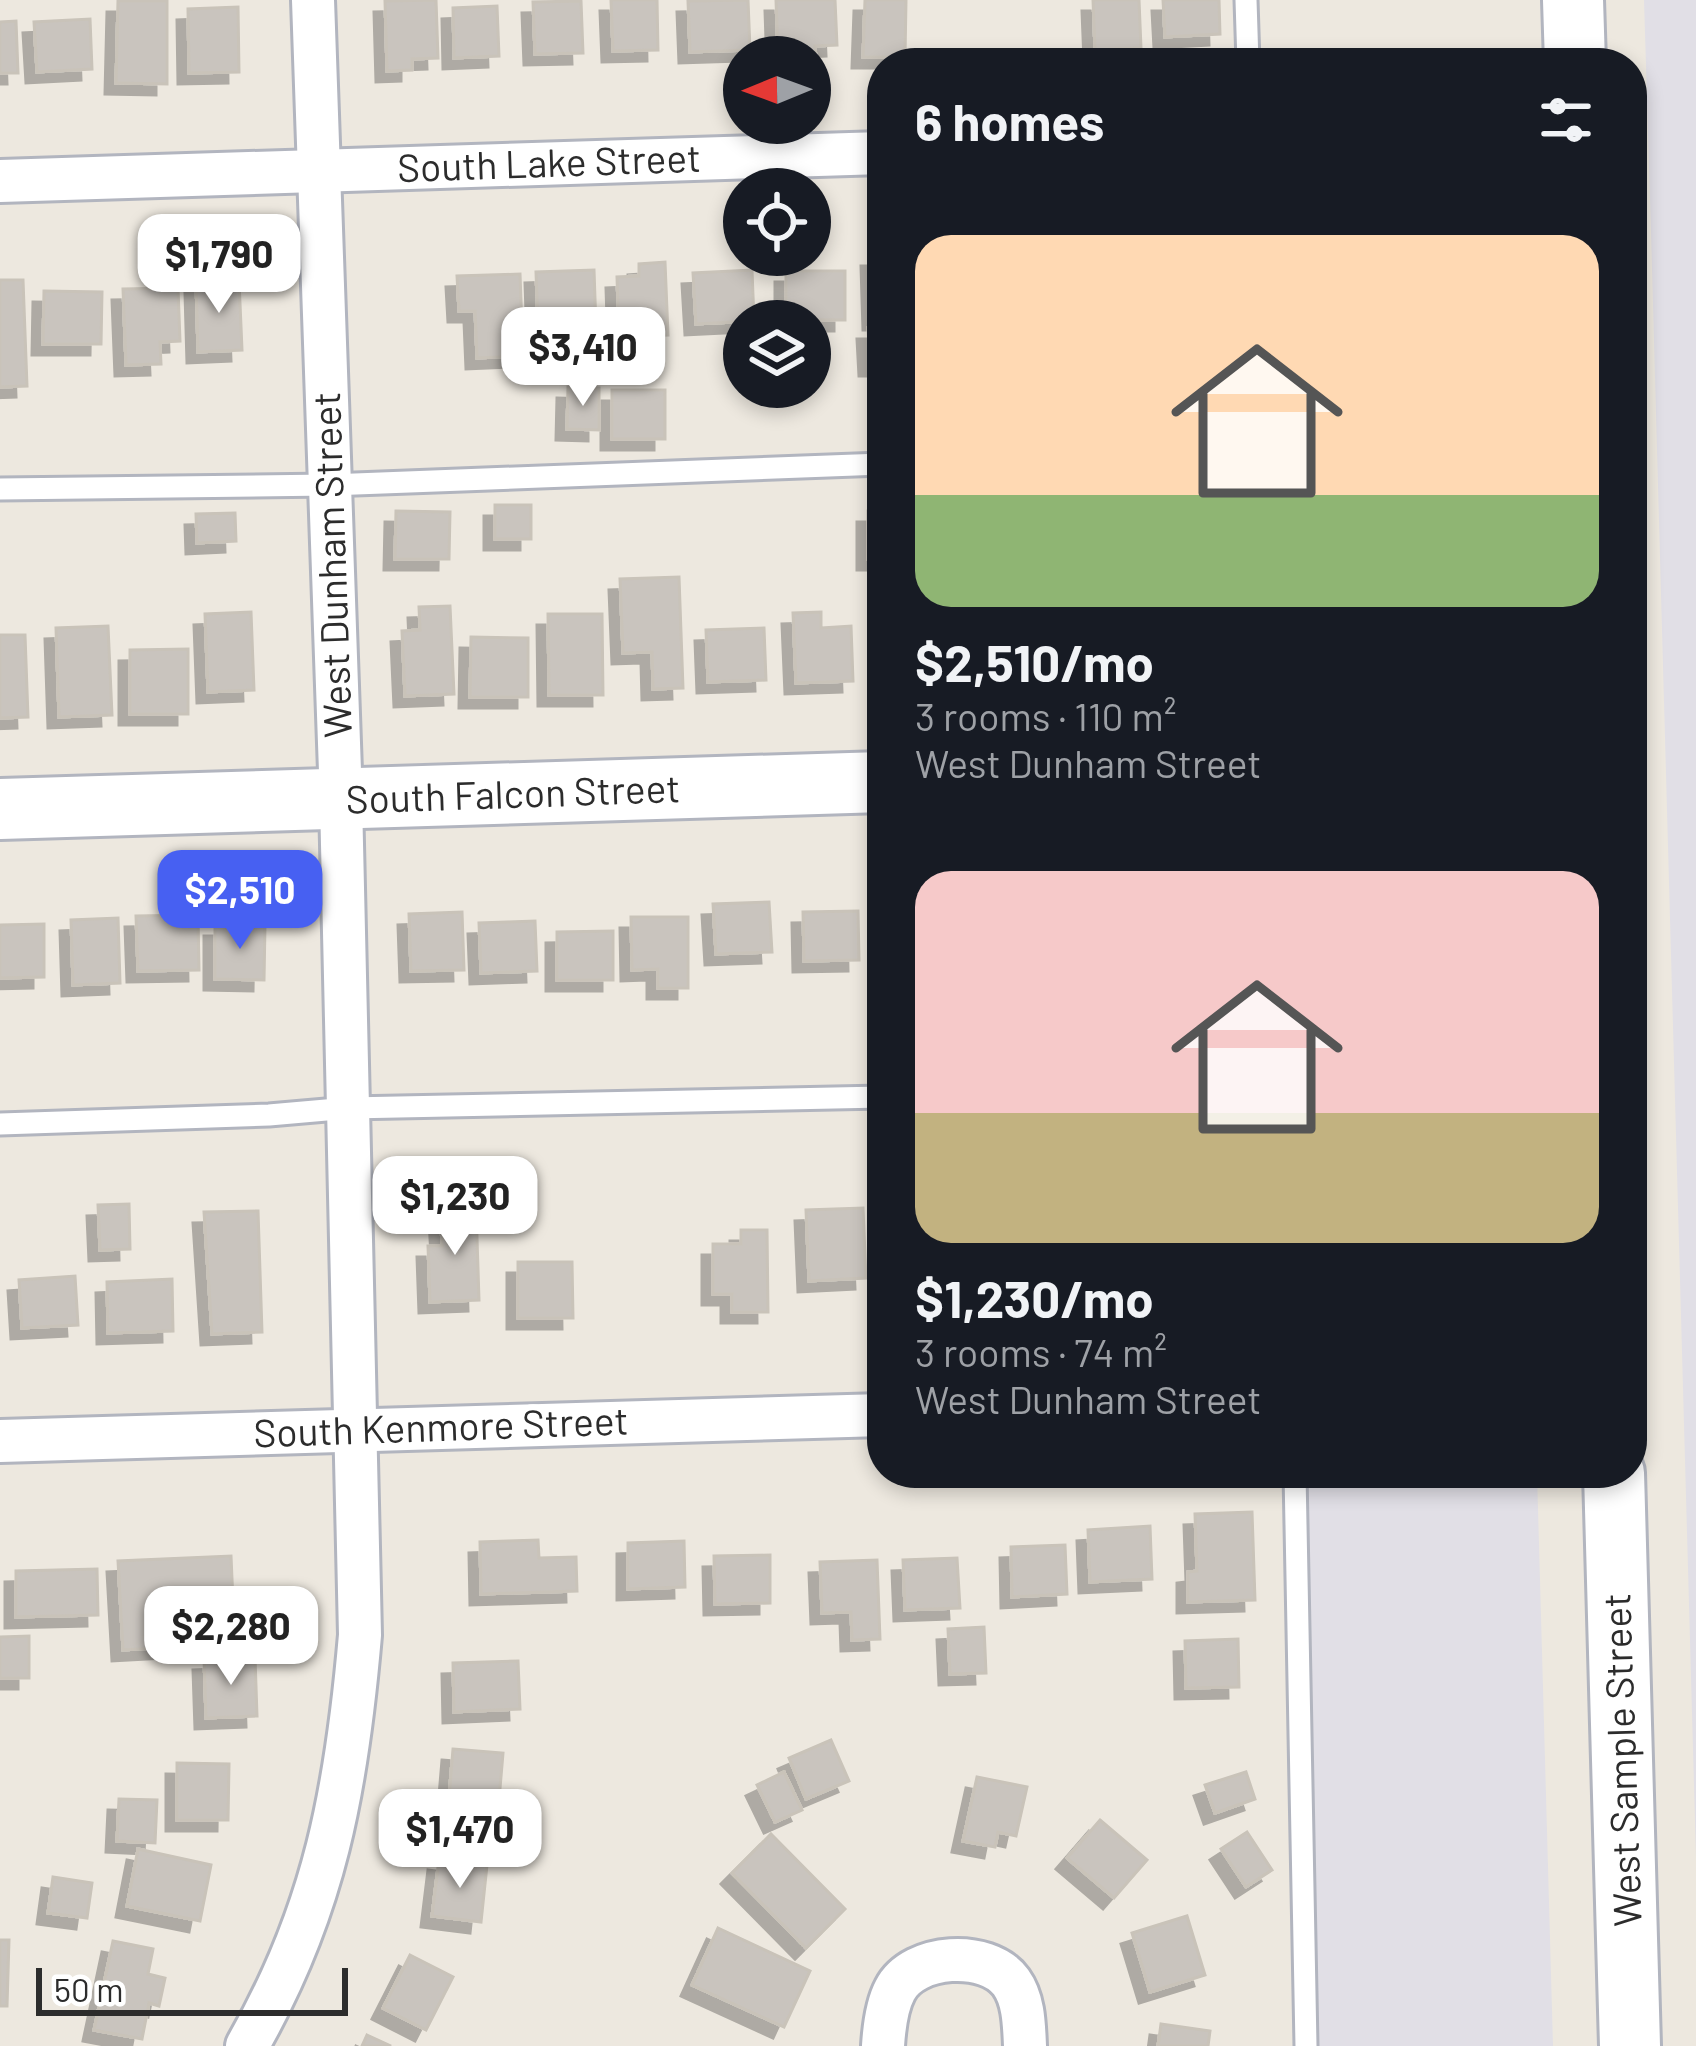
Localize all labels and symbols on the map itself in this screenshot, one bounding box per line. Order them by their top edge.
north arrow [723,36,831,144]
street label: South Lake Street [396,133,702,190]
pin: $1,790 [121,214,317,316]
pin: $3,410 [485,307,681,409]
street label: West Dunham Street [301,391,360,739]
street label: South Falcon Street [345,763,681,822]
pin: $2,510 [142,850,338,952]
pin: $1,230 [357,1156,553,1258]
street label: South Kenmore Street [253,1395,629,1456]
pin: $2,280 [133,1586,329,1688]
street label: West Sample Street [1591,1592,1650,1928]
pin: $1,470 [362,1789,558,1891]
scale bar [36,1962,348,2015]

